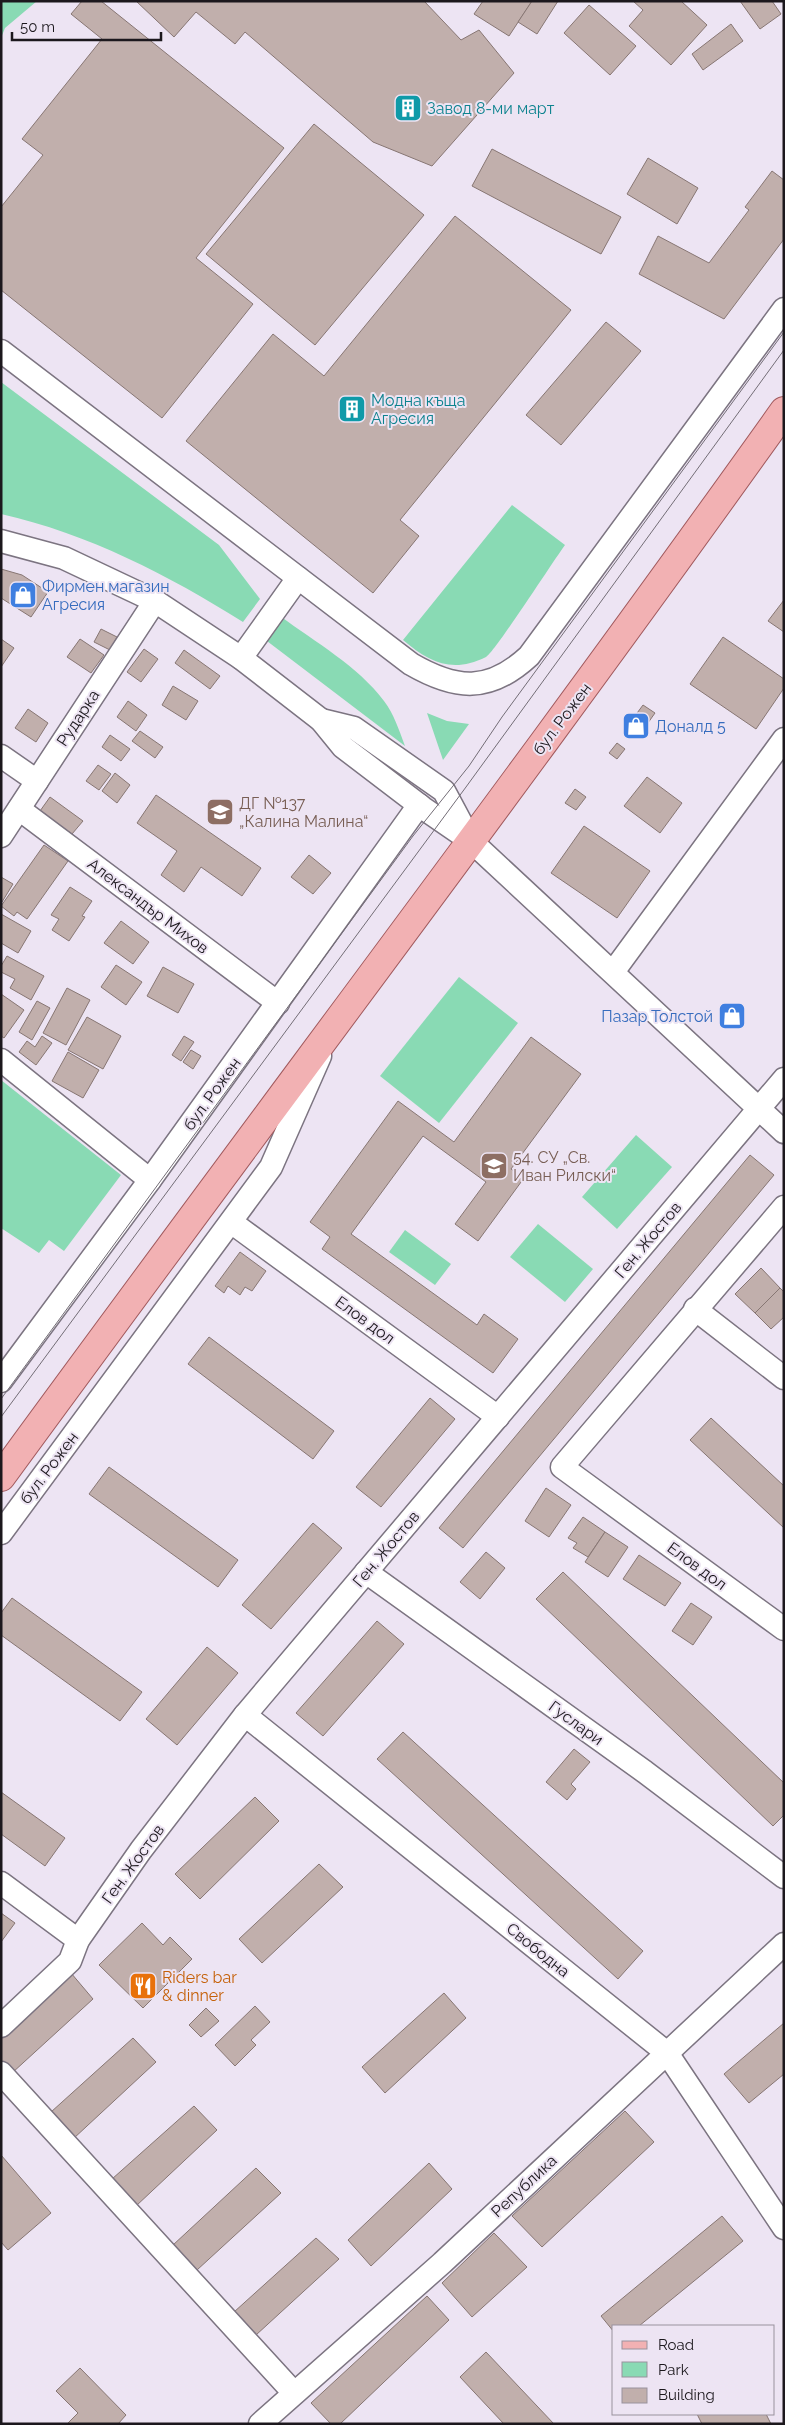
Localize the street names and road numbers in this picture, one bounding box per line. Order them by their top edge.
street label: бул. Рожен [529,679,595,759]
street label: Рударка [53,686,103,750]
street label: Александър Михов [84,854,212,958]
street label: бул. Рожен [179,1054,245,1134]
street label: Ген. Жостов [611,1198,685,1282]
street label: Елов дол [332,1292,398,1348]
street label: бул. Рожен [16,1428,82,1508]
street label: Ген. Жостов [349,1507,423,1591]
street label: Елов дол [664,1538,730,1594]
street label: Гуслари [545,1697,607,1749]
street label: Ген. Жостов [98,1821,168,1907]
street label: Свободна [503,1919,573,1981]
street label: Република [487,2151,561,2221]

